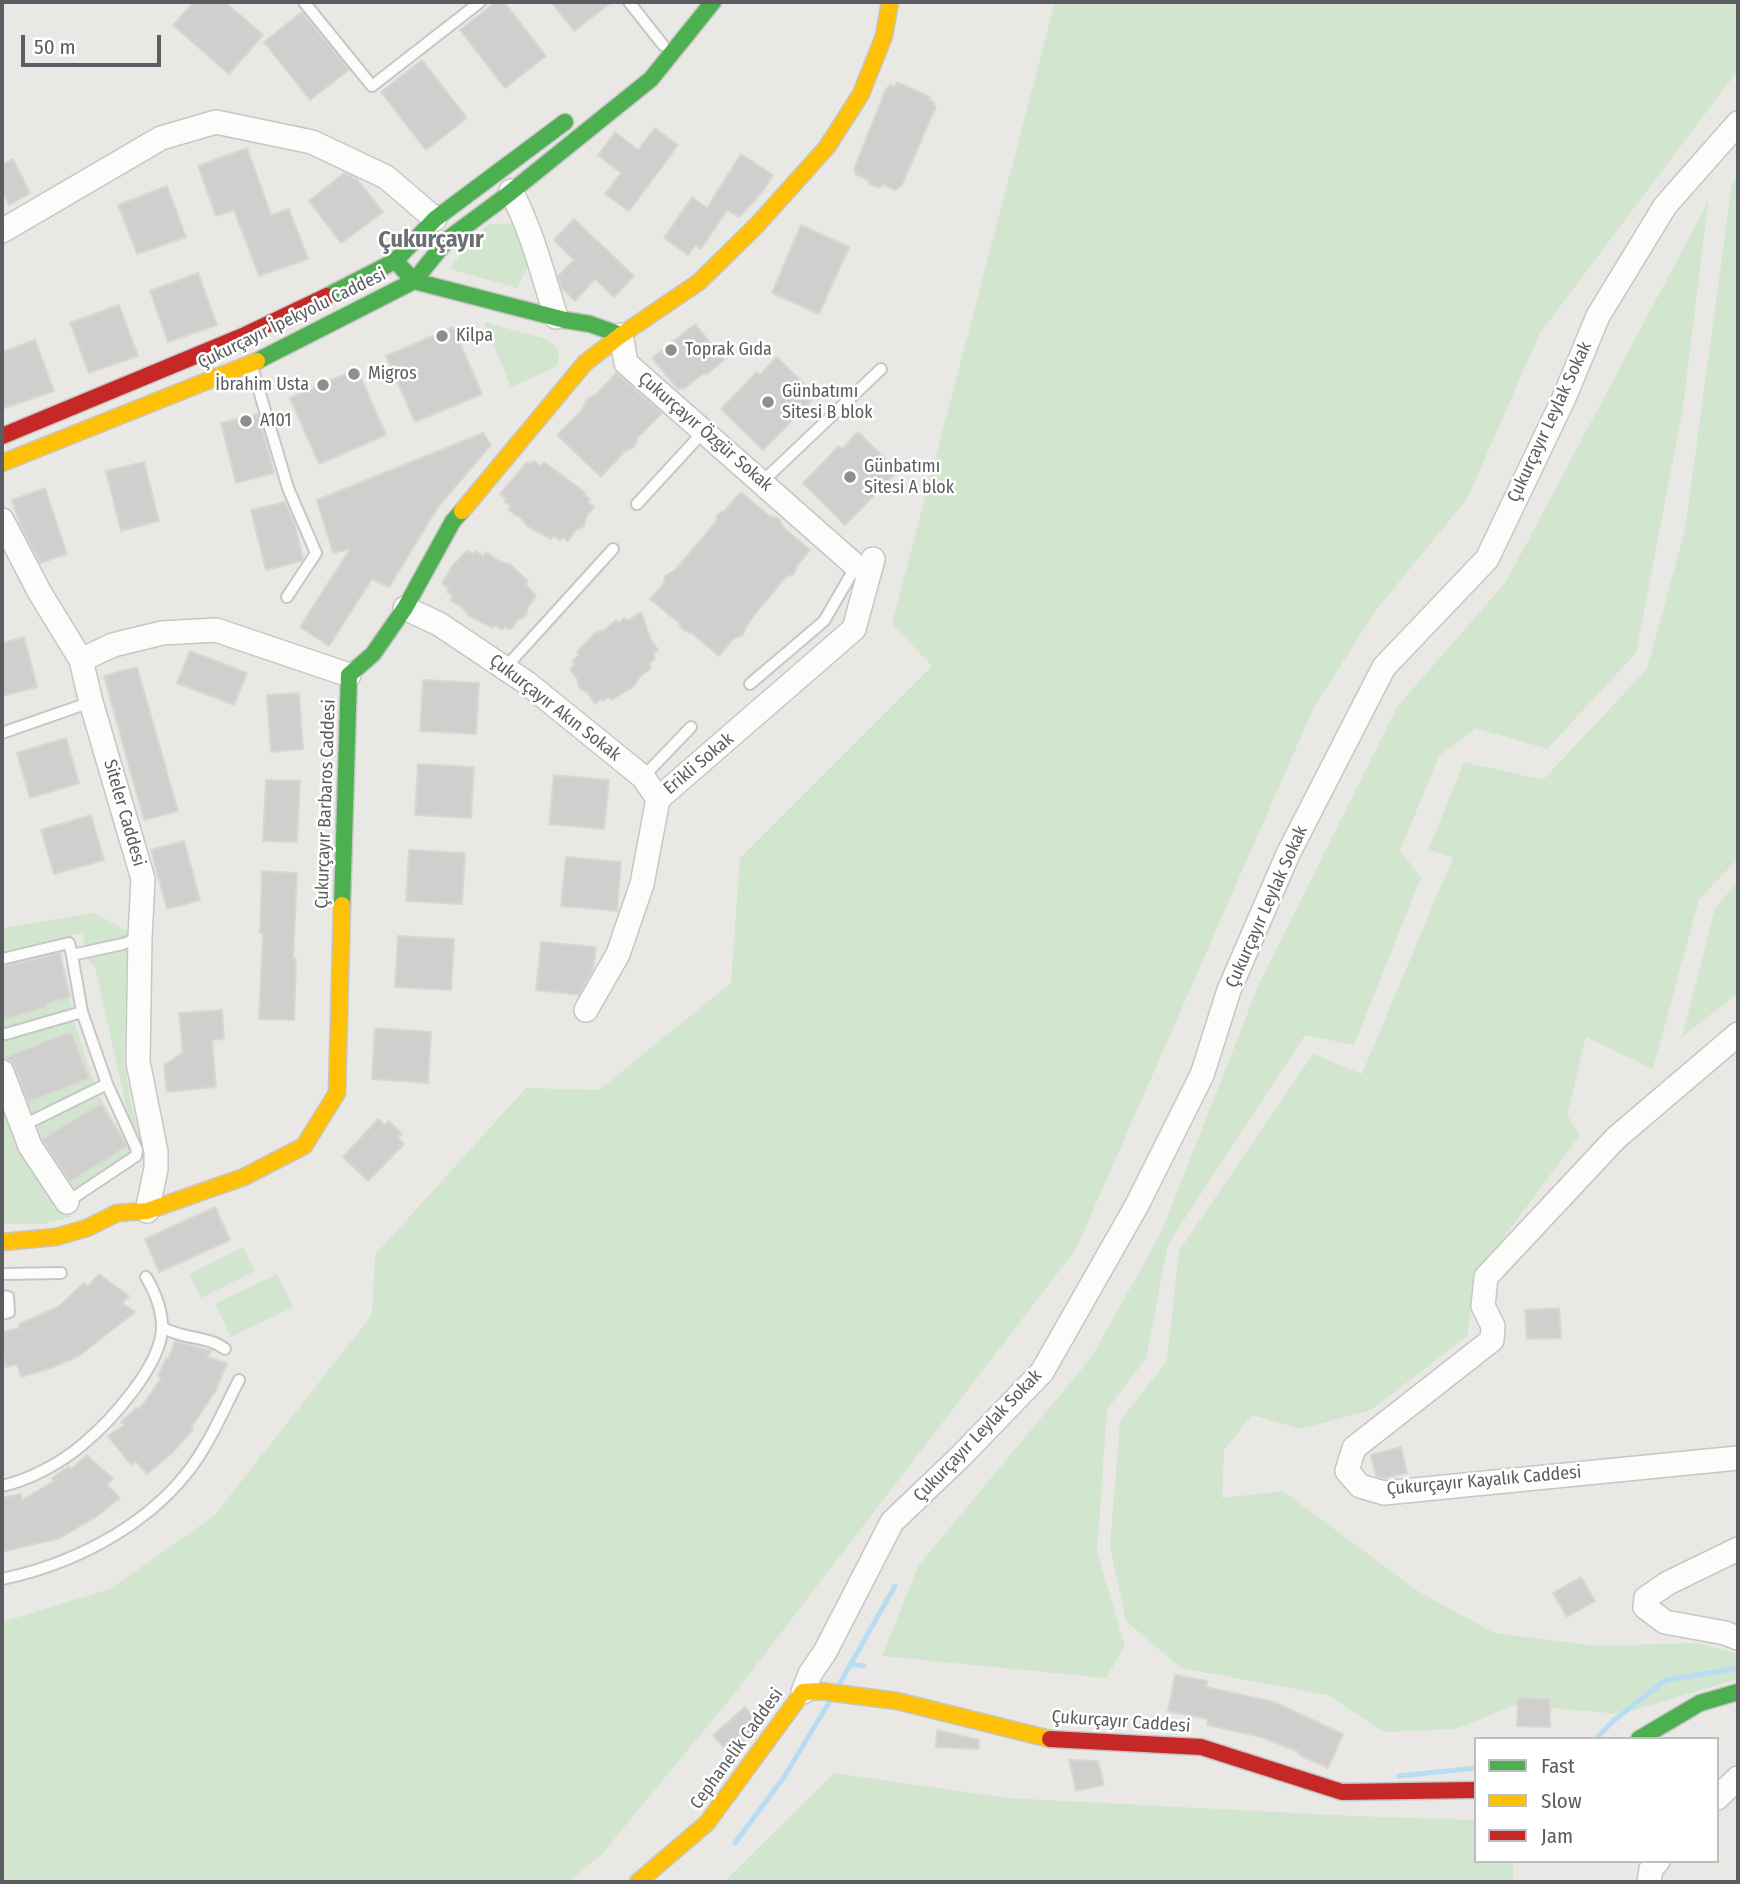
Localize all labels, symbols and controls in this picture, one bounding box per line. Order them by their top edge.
scale bar [24,21,164,65]
text: 50 m [34,34,76,60]
district label: Çukurçayır [378,226,484,254]
street label: Çukurçayır İpekyolu Caddesi [194,264,390,374]
place label: Kilpa [456,325,493,347]
marker: Kilpa [434,328,450,344]
street label: Çukurçayır Leylak Sokak [1503,338,1597,506]
place label: Toprak Gıda [685,339,772,361]
marker: Toprak Gıda [663,342,679,358]
place label: Migros [368,363,417,385]
marker: Migros [346,366,362,382]
street label: Çukurçayır Özgür Sokak [633,368,777,496]
place label: İbrahim Usta [215,374,309,396]
marker: İbrahim Usta [315,377,331,393]
place label: Günbatımı Sitesi B blok [782,381,873,424]
marker: Günbatımı Sitesi B blok [760,394,776,410]
place label: A101 [260,410,292,432]
marker: A101 [238,413,254,429]
place label: Günbatımı Sitesi A blok [864,456,954,498]
marker: Günbatımı Sitesi A blok [842,469,858,485]
street label: Çukurçayır Akın Sokak [485,650,625,766]
street label: Çukurçayır Barbaros Caddesi [312,699,340,909]
street label: Erikli Sokak [660,729,738,799]
street label: Siteler Caddesi [98,757,150,869]
street label: Çukurçayır Leylak Sokak [1222,823,1312,991]
street label: Çukurçayır Leylak Sokak [909,1366,1047,1506]
street label: Çukurçayır Kayalık Caddesi [1386,1462,1582,1500]
street label: Cephanelik Caddesi [686,1684,788,1814]
street label: Çukurçayır Caddesi [1051,1706,1191,1738]
legend [1474,1737,1719,1863]
text: Fast [1541,1753,1575,1779]
text: Slow [1541,1788,1582,1814]
text: Jam [1541,1823,1573,1849]

